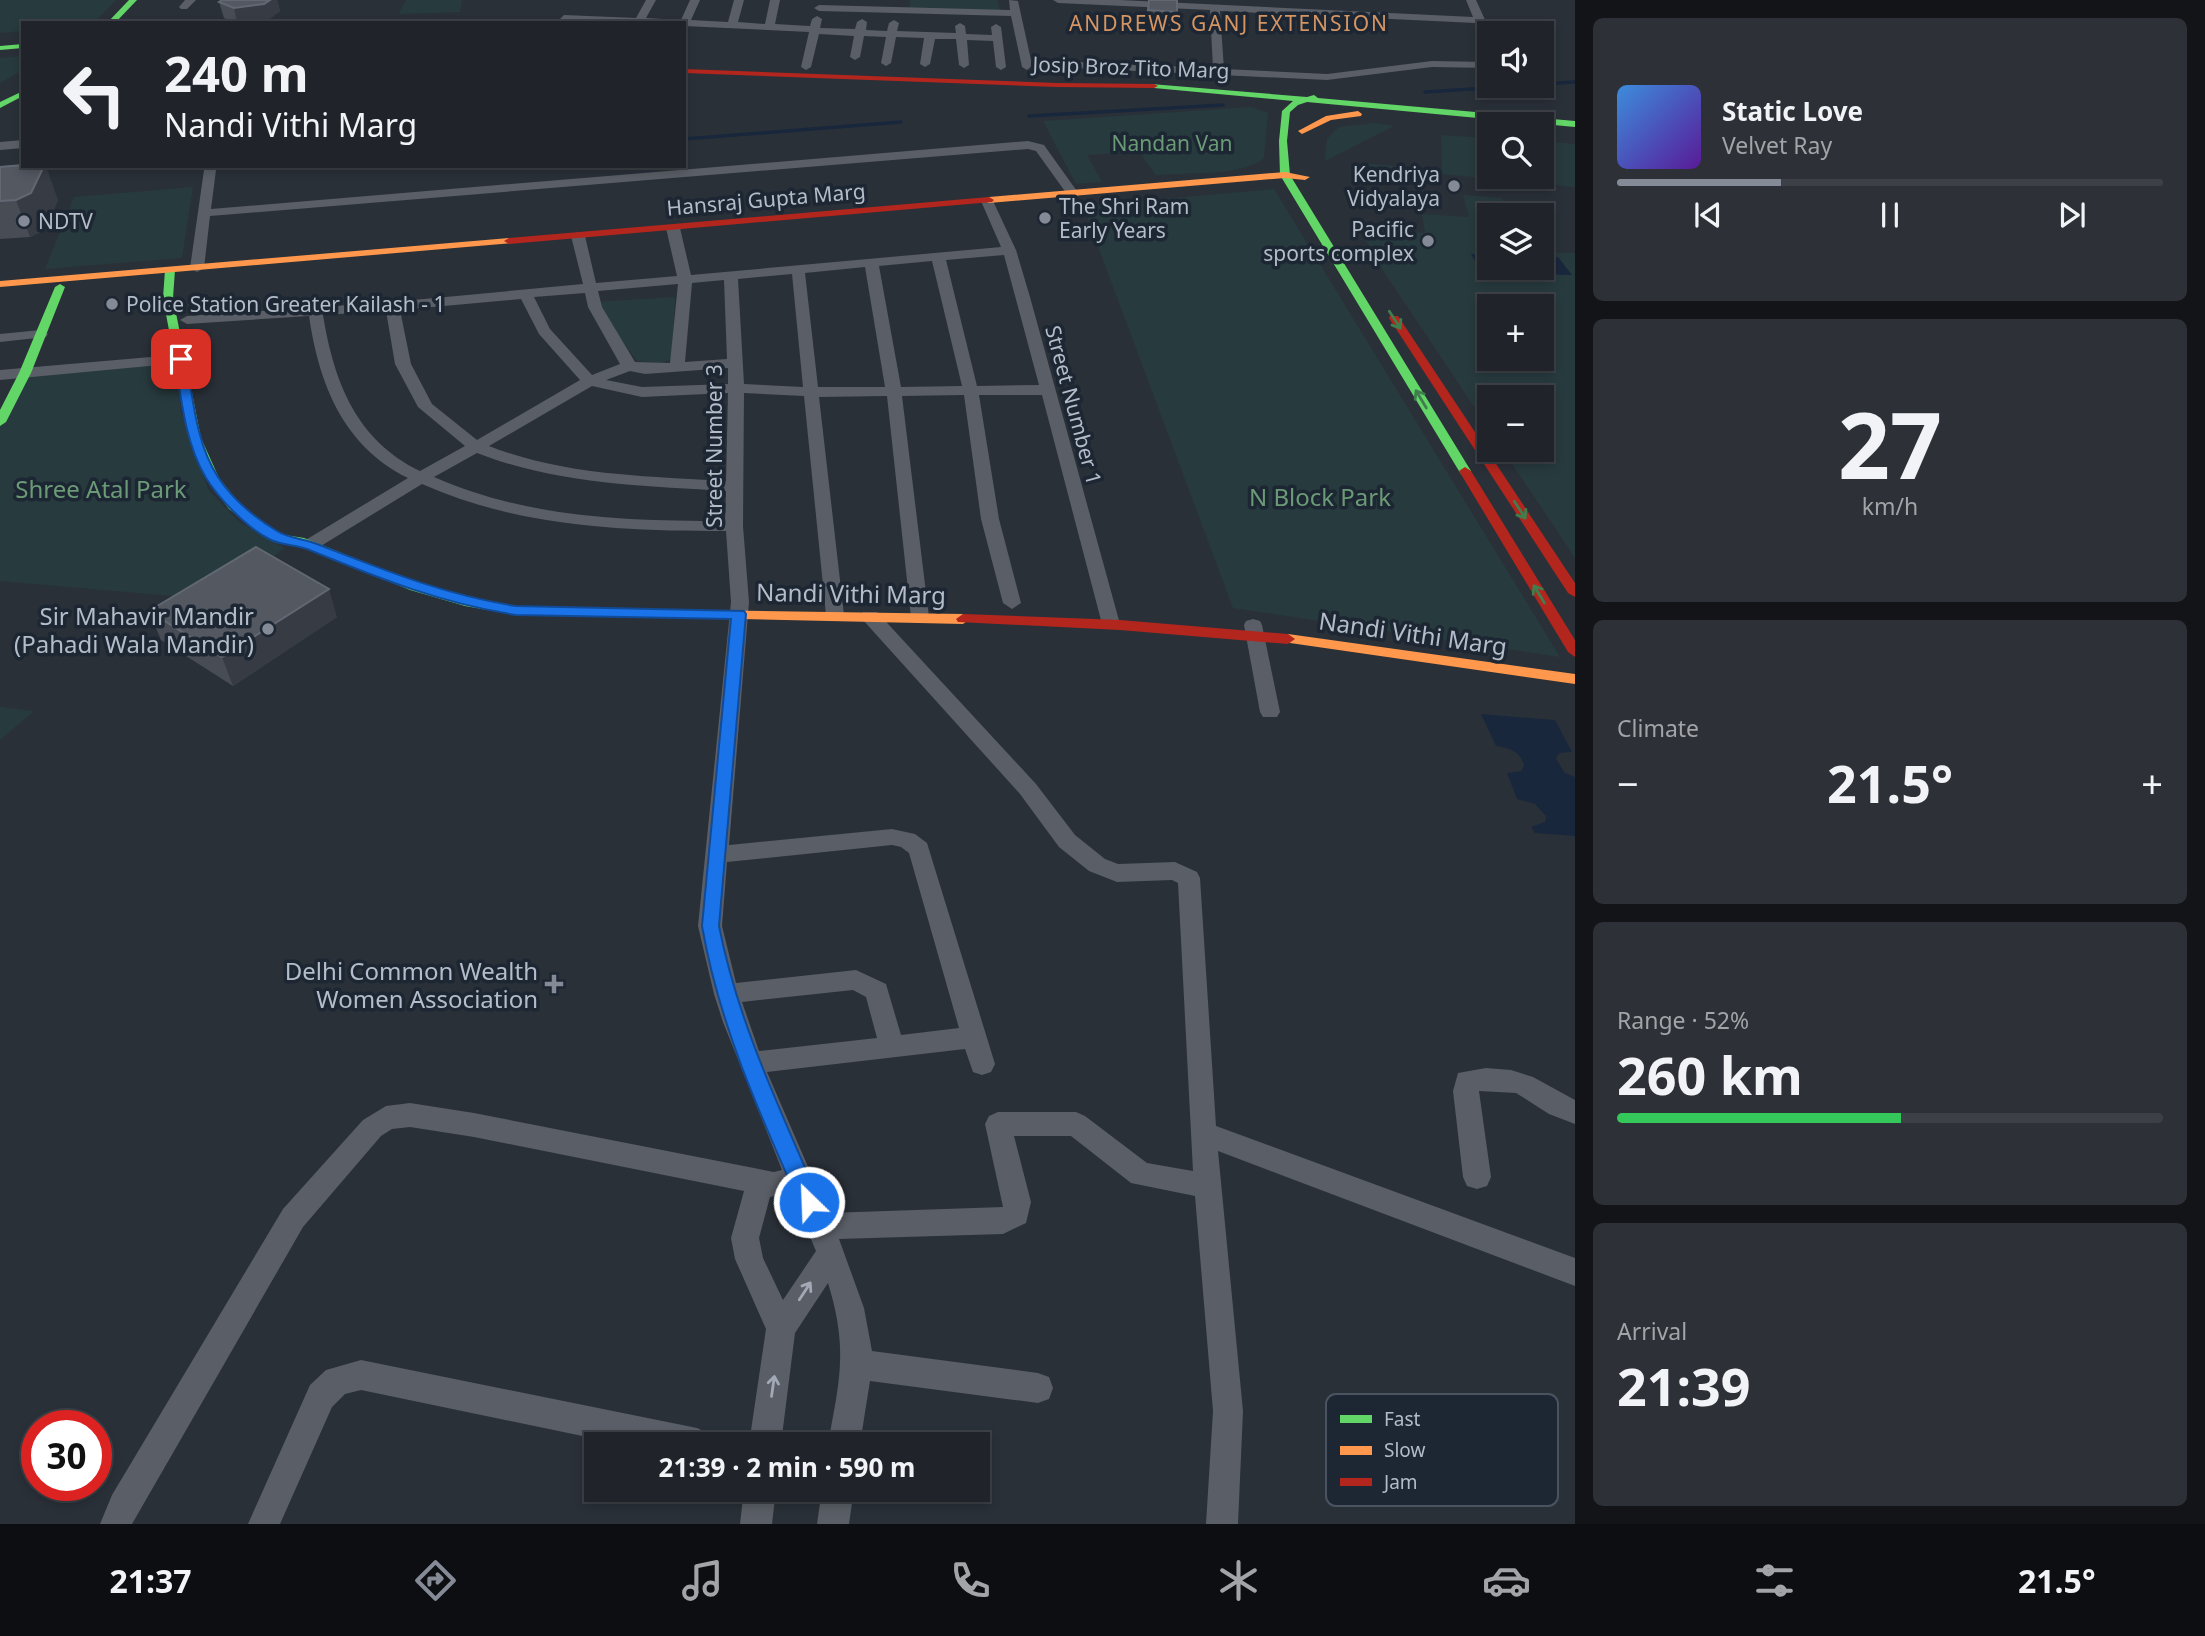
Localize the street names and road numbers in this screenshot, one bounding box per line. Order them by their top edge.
street label: Josip Broz Tito Marg [1030,49,1230,84]
street label: Hansraj Gupta Marg [665,176,867,222]
street label: Street Number 1 [1039,322,1109,488]
street label: Street Number 3 [700,364,728,528]
street label: Nandi Vithi Marg [756,575,946,611]
street label: Nandi Vithi Marg [1317,603,1509,663]

